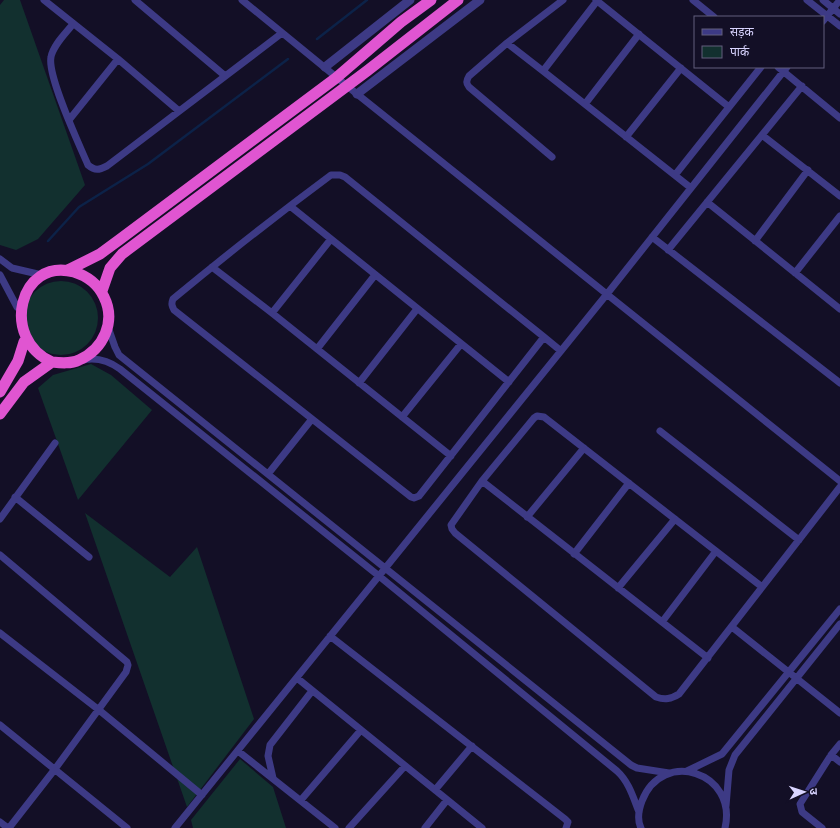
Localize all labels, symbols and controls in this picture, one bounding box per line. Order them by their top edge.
legend [694,16,824,68]
text: सड़क [730,25,755,39]
text: पार्क [730,45,750,59]
north arrow [784,772,824,812]
text: उ [807,788,820,796]

